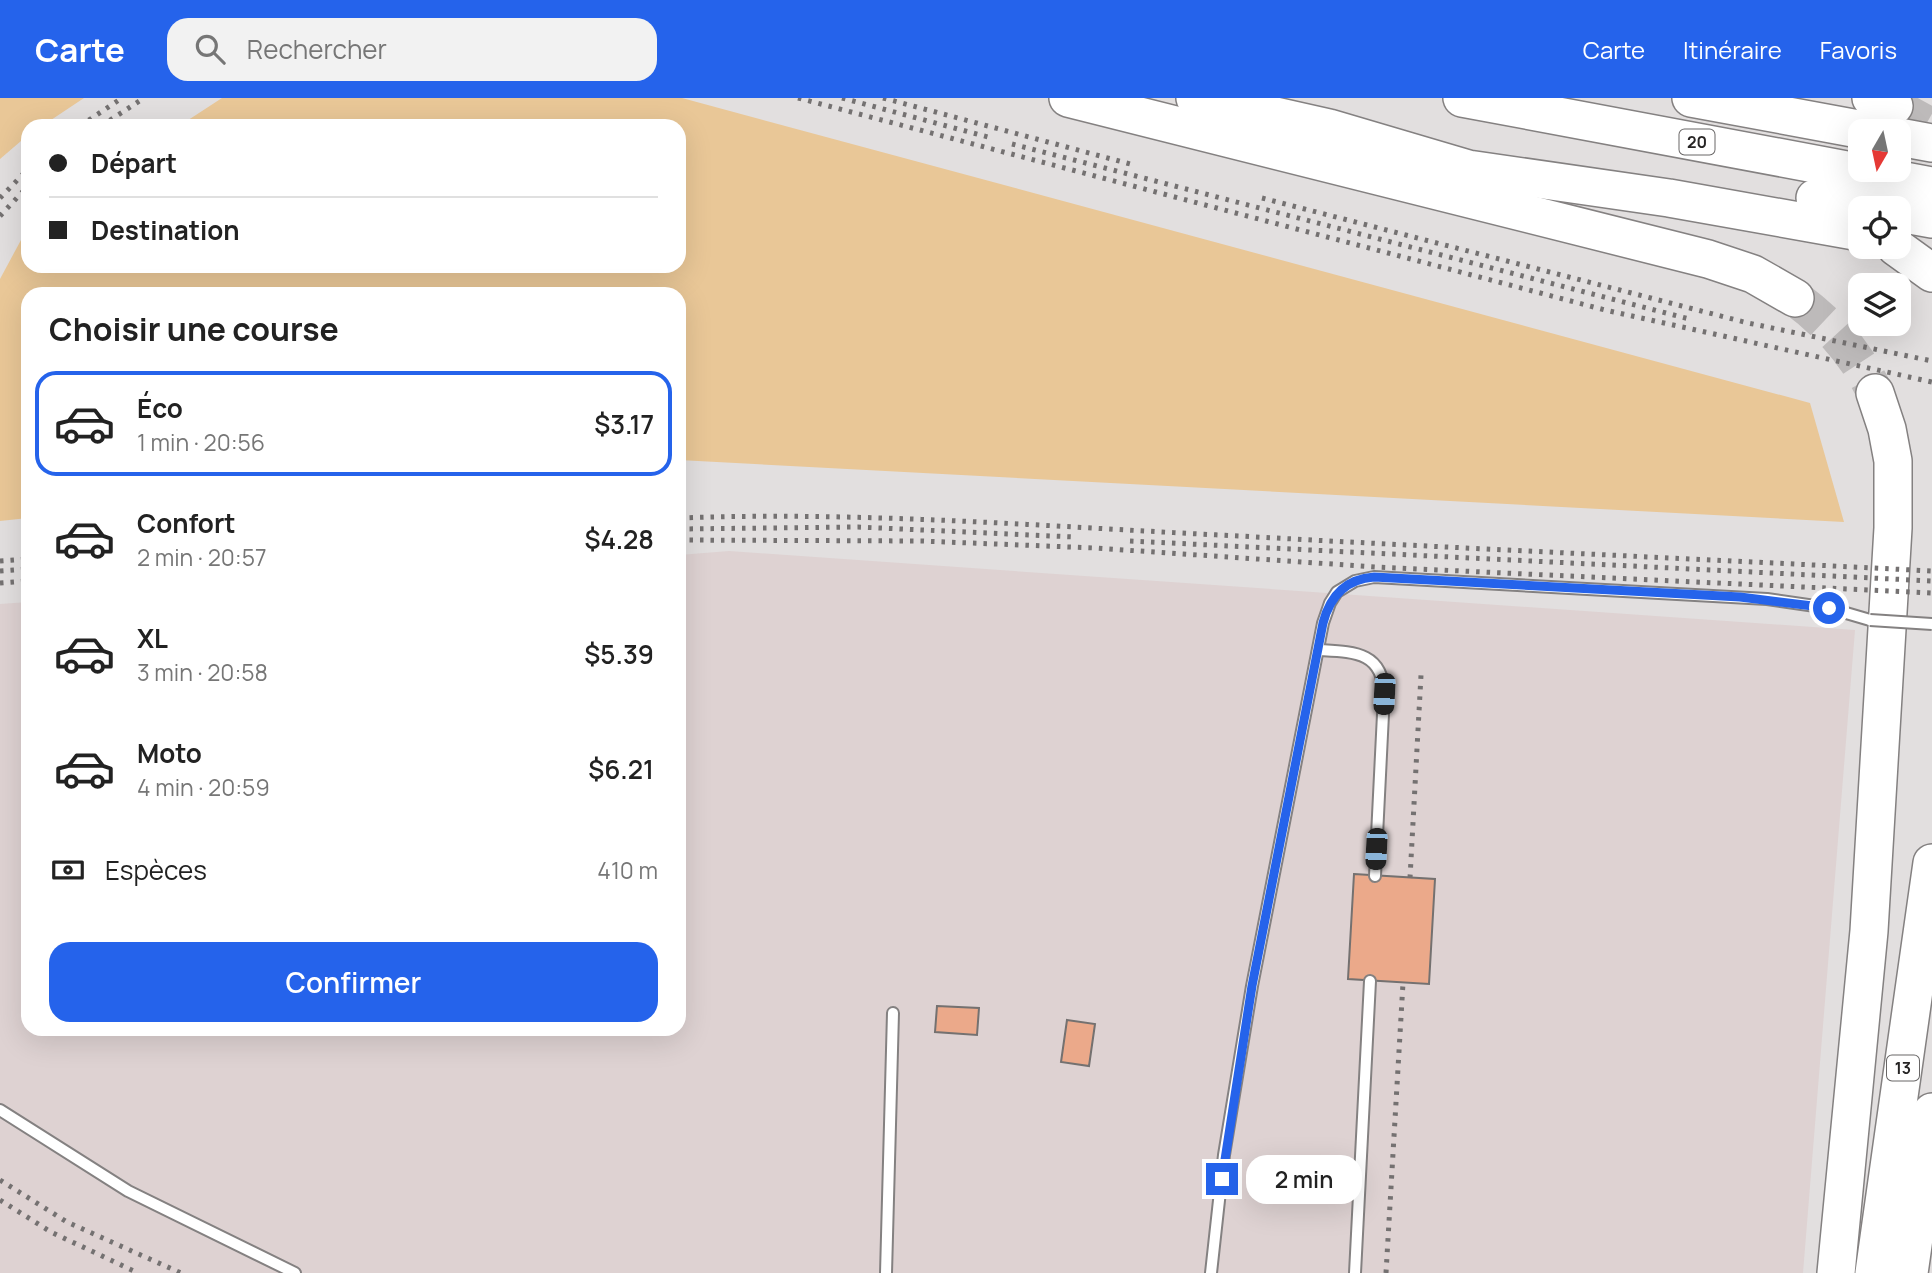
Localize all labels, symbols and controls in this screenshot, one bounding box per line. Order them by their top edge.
search box [167,18,657,81]
text: Carte [35,27,125,72]
icon: search [191,30,229,68]
text: Rechercher [247,31,387,67]
text: Carte [1583,33,1645,66]
text: Itinéraire [1683,33,1782,66]
text: Favoris [1820,33,1897,66]
north arrow [1848,119,1911,182]
map controls [1848,119,1911,336]
road number: 20 [1680,130,1714,154]
text: Départ [91,145,177,181]
button: locate [1848,196,1911,259]
text: Destination [91,212,240,248]
button: layers [1848,273,1911,336]
text: Choisir une course [49,307,339,351]
text: Éco [137,390,183,426]
icon: car [53,392,116,455]
text: $3.17 [594,406,654,442]
text: 1 min · 20:56 [137,426,265,458]
text: Confort [137,505,236,541]
icon: car [53,507,116,570]
text: $4.28 [585,521,654,557]
text: 2 min · 20:57 [137,541,267,573]
route start [1813,592,1845,624]
text: XL [137,620,168,656]
icon: car [53,622,116,685]
text: $5.39 [584,636,654,672]
text: 3 min · 20:58 [137,656,268,688]
car [1373,672,1396,716]
text: Moto [137,735,202,771]
icon: car [53,737,116,800]
text: $6.21 [588,751,654,787]
text: 4 min · 20:59 [137,771,270,803]
car [1365,827,1388,871]
icon: cash [49,851,87,889]
text: Espèces [105,852,207,888]
text: 410 m [597,854,658,886]
button: Confirmer [49,942,658,1022]
road number: 13 [1887,1056,1919,1080]
callout: 2 min [1246,1154,1362,1204]
route end [1206,1163,1238,1195]
text: 2 min [1275,1163,1333,1195]

